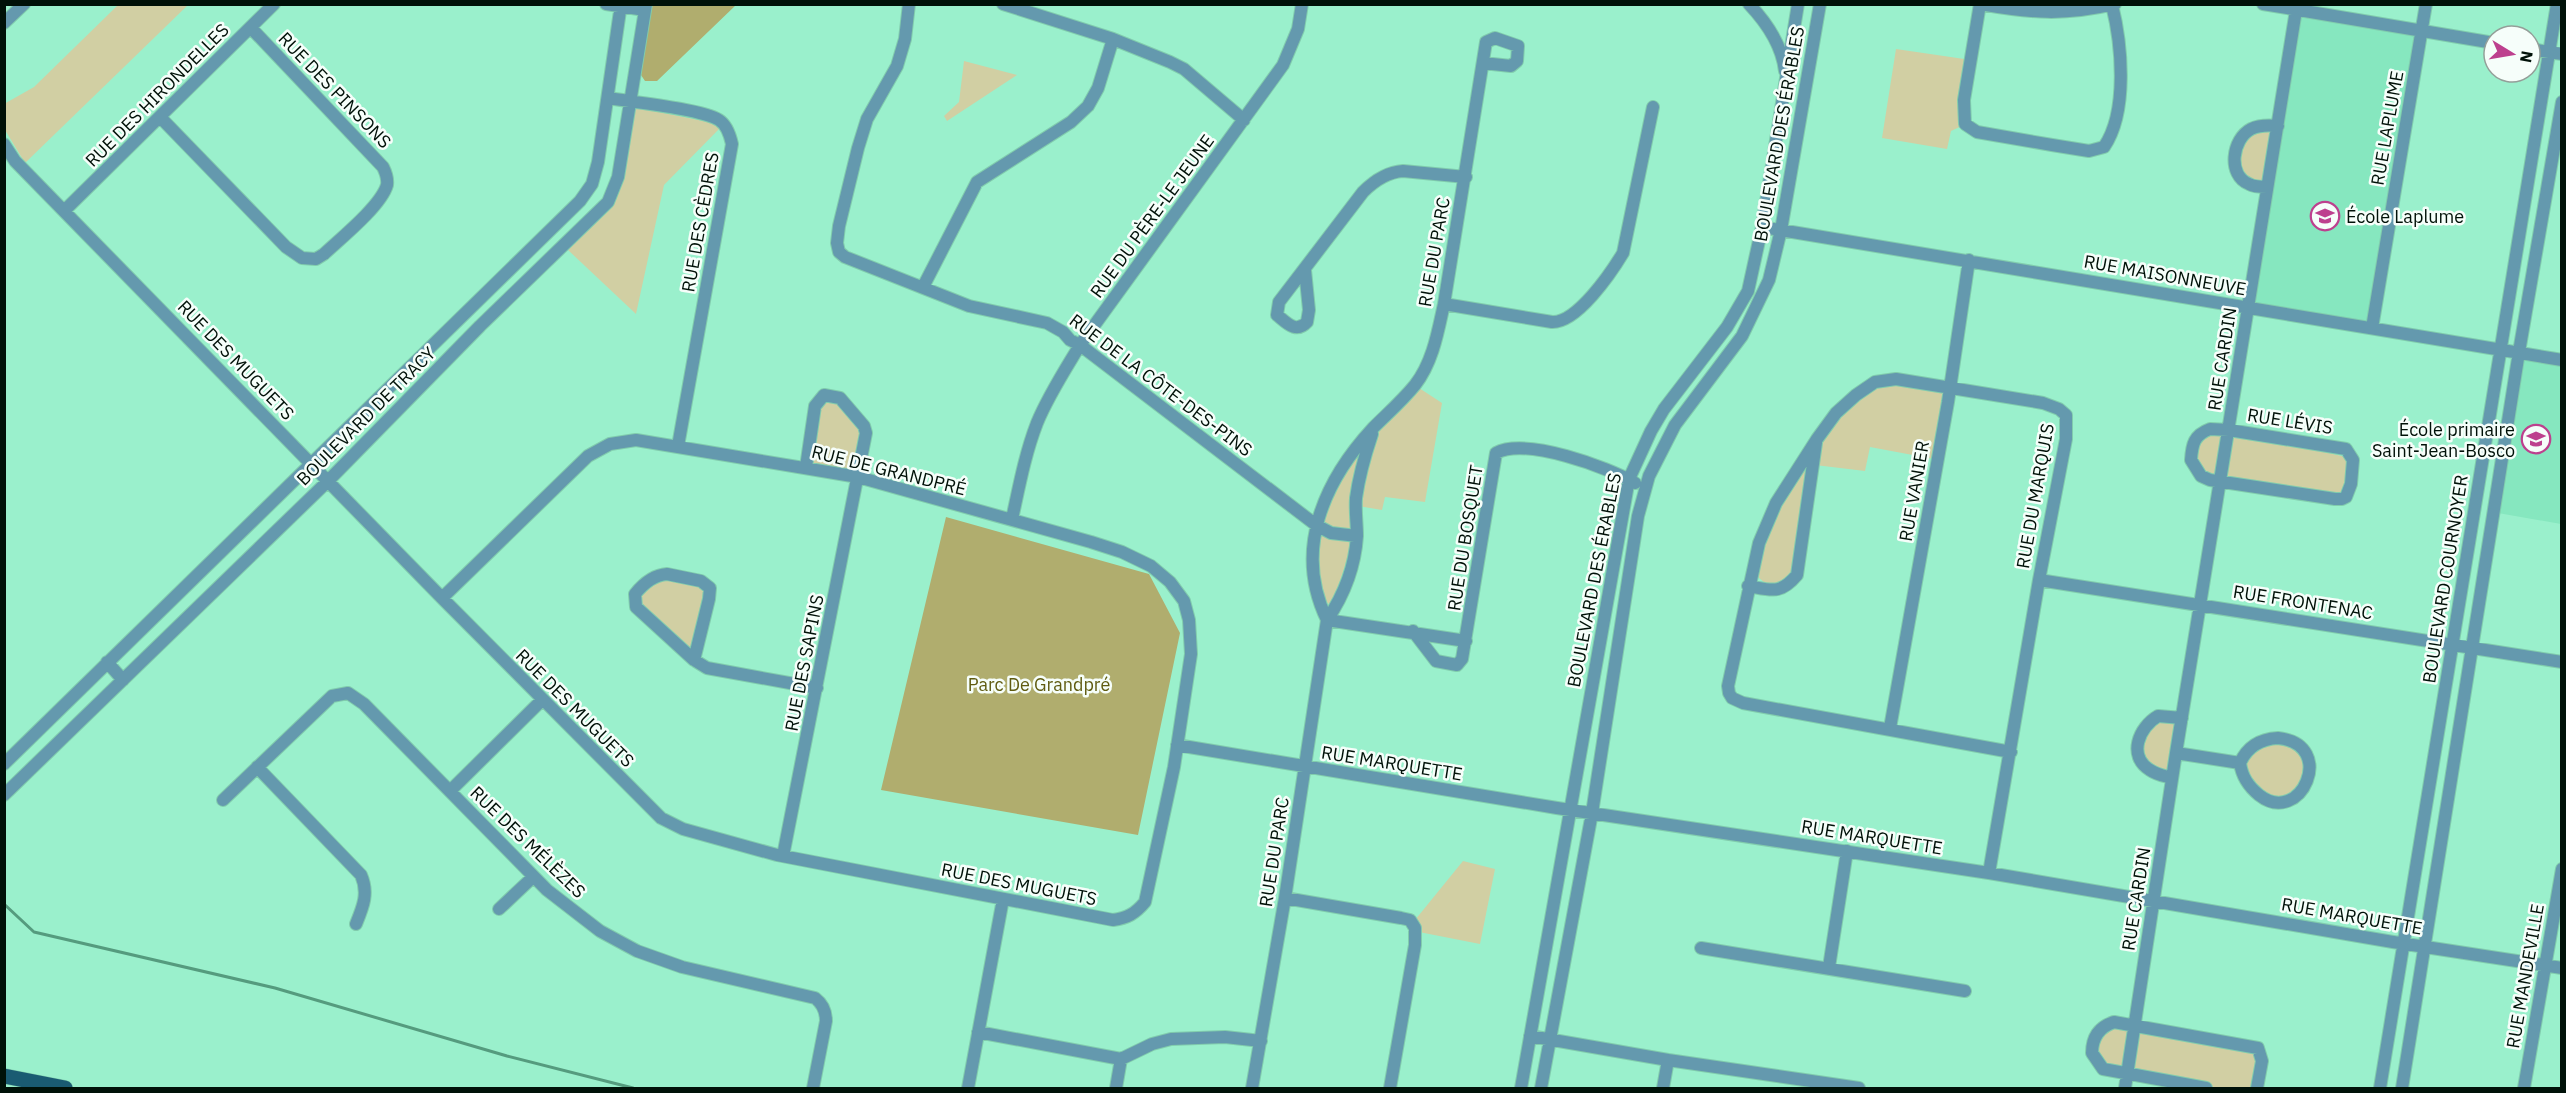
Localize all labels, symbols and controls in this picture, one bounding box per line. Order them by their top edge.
street label: RUE DES HIRONDELLES [80,18,234,172]
north arrow [2482,24,2542,84]
street label: BOULEVARD DES ÉRABLES [1749,25,1809,243]
street label: RUE DES PINSONS [274,27,396,153]
text: N [2516,49,2538,64]
street label: RUE LAPLUME [2366,69,2408,187]
street label: RUE DU PÈRE-LE JEUNE [1085,130,1219,302]
street label: RUE DES CÈDRES [676,150,724,294]
street label: RUE DU PARC [1413,195,1455,309]
school or university icon: École Laplume [2309,200,2341,232]
place label: École Laplume [2346,205,2464,228]
street label: RUE MAISONNEUVE [2082,249,2248,301]
street label: RUE DES MUGUETS [173,295,299,425]
street label: RUE CARDIN [2202,306,2242,412]
street label: RUE DE LA CÔTE-DES-PINS [1065,309,1257,461]
street label: BOULEVARD DE TRACY [292,341,441,490]
street label: RUE LÉVIS [2246,403,2334,439]
place label: École primaire Saint-Jean-Bosco [2372,418,2515,462]
street label: RUE DU MARQUIS [2011,422,2059,570]
school or university icon: École primaire Saint-Jean-Bosco [2520,423,2552,455]
street label: RUE VANIER [1894,439,1934,543]
street label: RUE DE GRANDPRÉ [809,440,969,500]
street label: RUE DU BOSQUET [1442,463,1488,613]
street label: BOULEVARD DES ÉRABLES [1562,471,1626,689]
street label: BOULEVARD COURNOYER [2417,473,2473,685]
street label: RUE FRONTENAC [2232,580,2374,624]
street label: RUE DES SAPINS [779,593,829,733]
street label: RUE DES MUGUETS [511,644,639,772]
park label: Parc De Grandpré [968,673,1110,696]
street label: RUE MARQUETTE [1320,740,1464,786]
street label: RUE DES MÉLÈZES [466,781,590,903]
street label: RUE DU PARC [1254,795,1294,909]
street label: RUE MARQUETTE [1800,814,1944,860]
street label: RUE CARDIN [2116,846,2156,952]
street label: RUE DES MUGUETS [939,858,1099,910]
street label: RUE MARQUETTE [2280,892,2424,940]
street label: RUE MANDEVILLE [2501,902,2549,1050]

